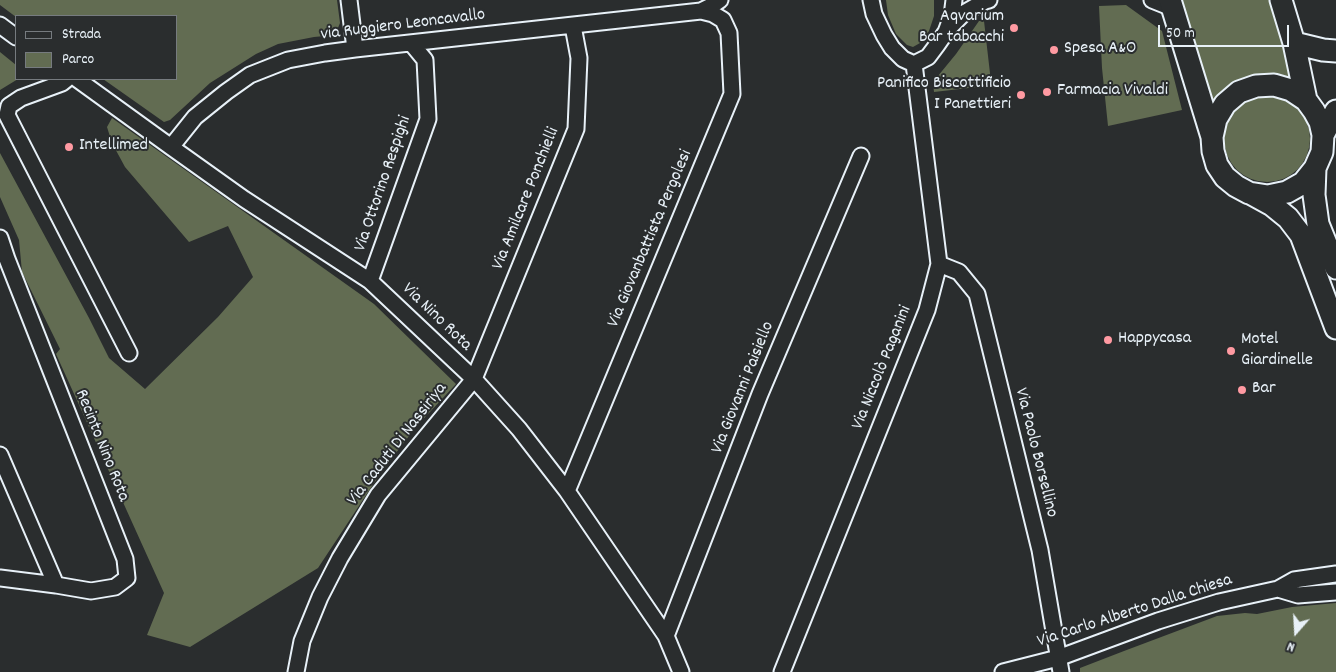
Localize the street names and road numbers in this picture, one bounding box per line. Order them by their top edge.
street label: via Ruggiero Leoncavallo [320,5,486,47]
street label: Via Ottorino Respighi [351,113,417,255]
street label: Via Amilcare Ponchielli [489,125,565,273]
street label: Via Giovanbattista Pergolesi [604,147,698,331]
street label: Via Nino Rota [396,279,476,357]
street label: Via Niccolò Paganini [848,303,918,433]
street label: Via Giovanni Paisiello [708,319,780,457]
street label: Via Caduti Di Nassiriya [343,379,453,511]
street label: Via Paolo Borsellino [1008,386,1062,520]
street label: Recinto Nino Rota [69,387,133,505]
street label: Via Carlo Alberto Dalla Chiesa [1035,570,1235,654]

